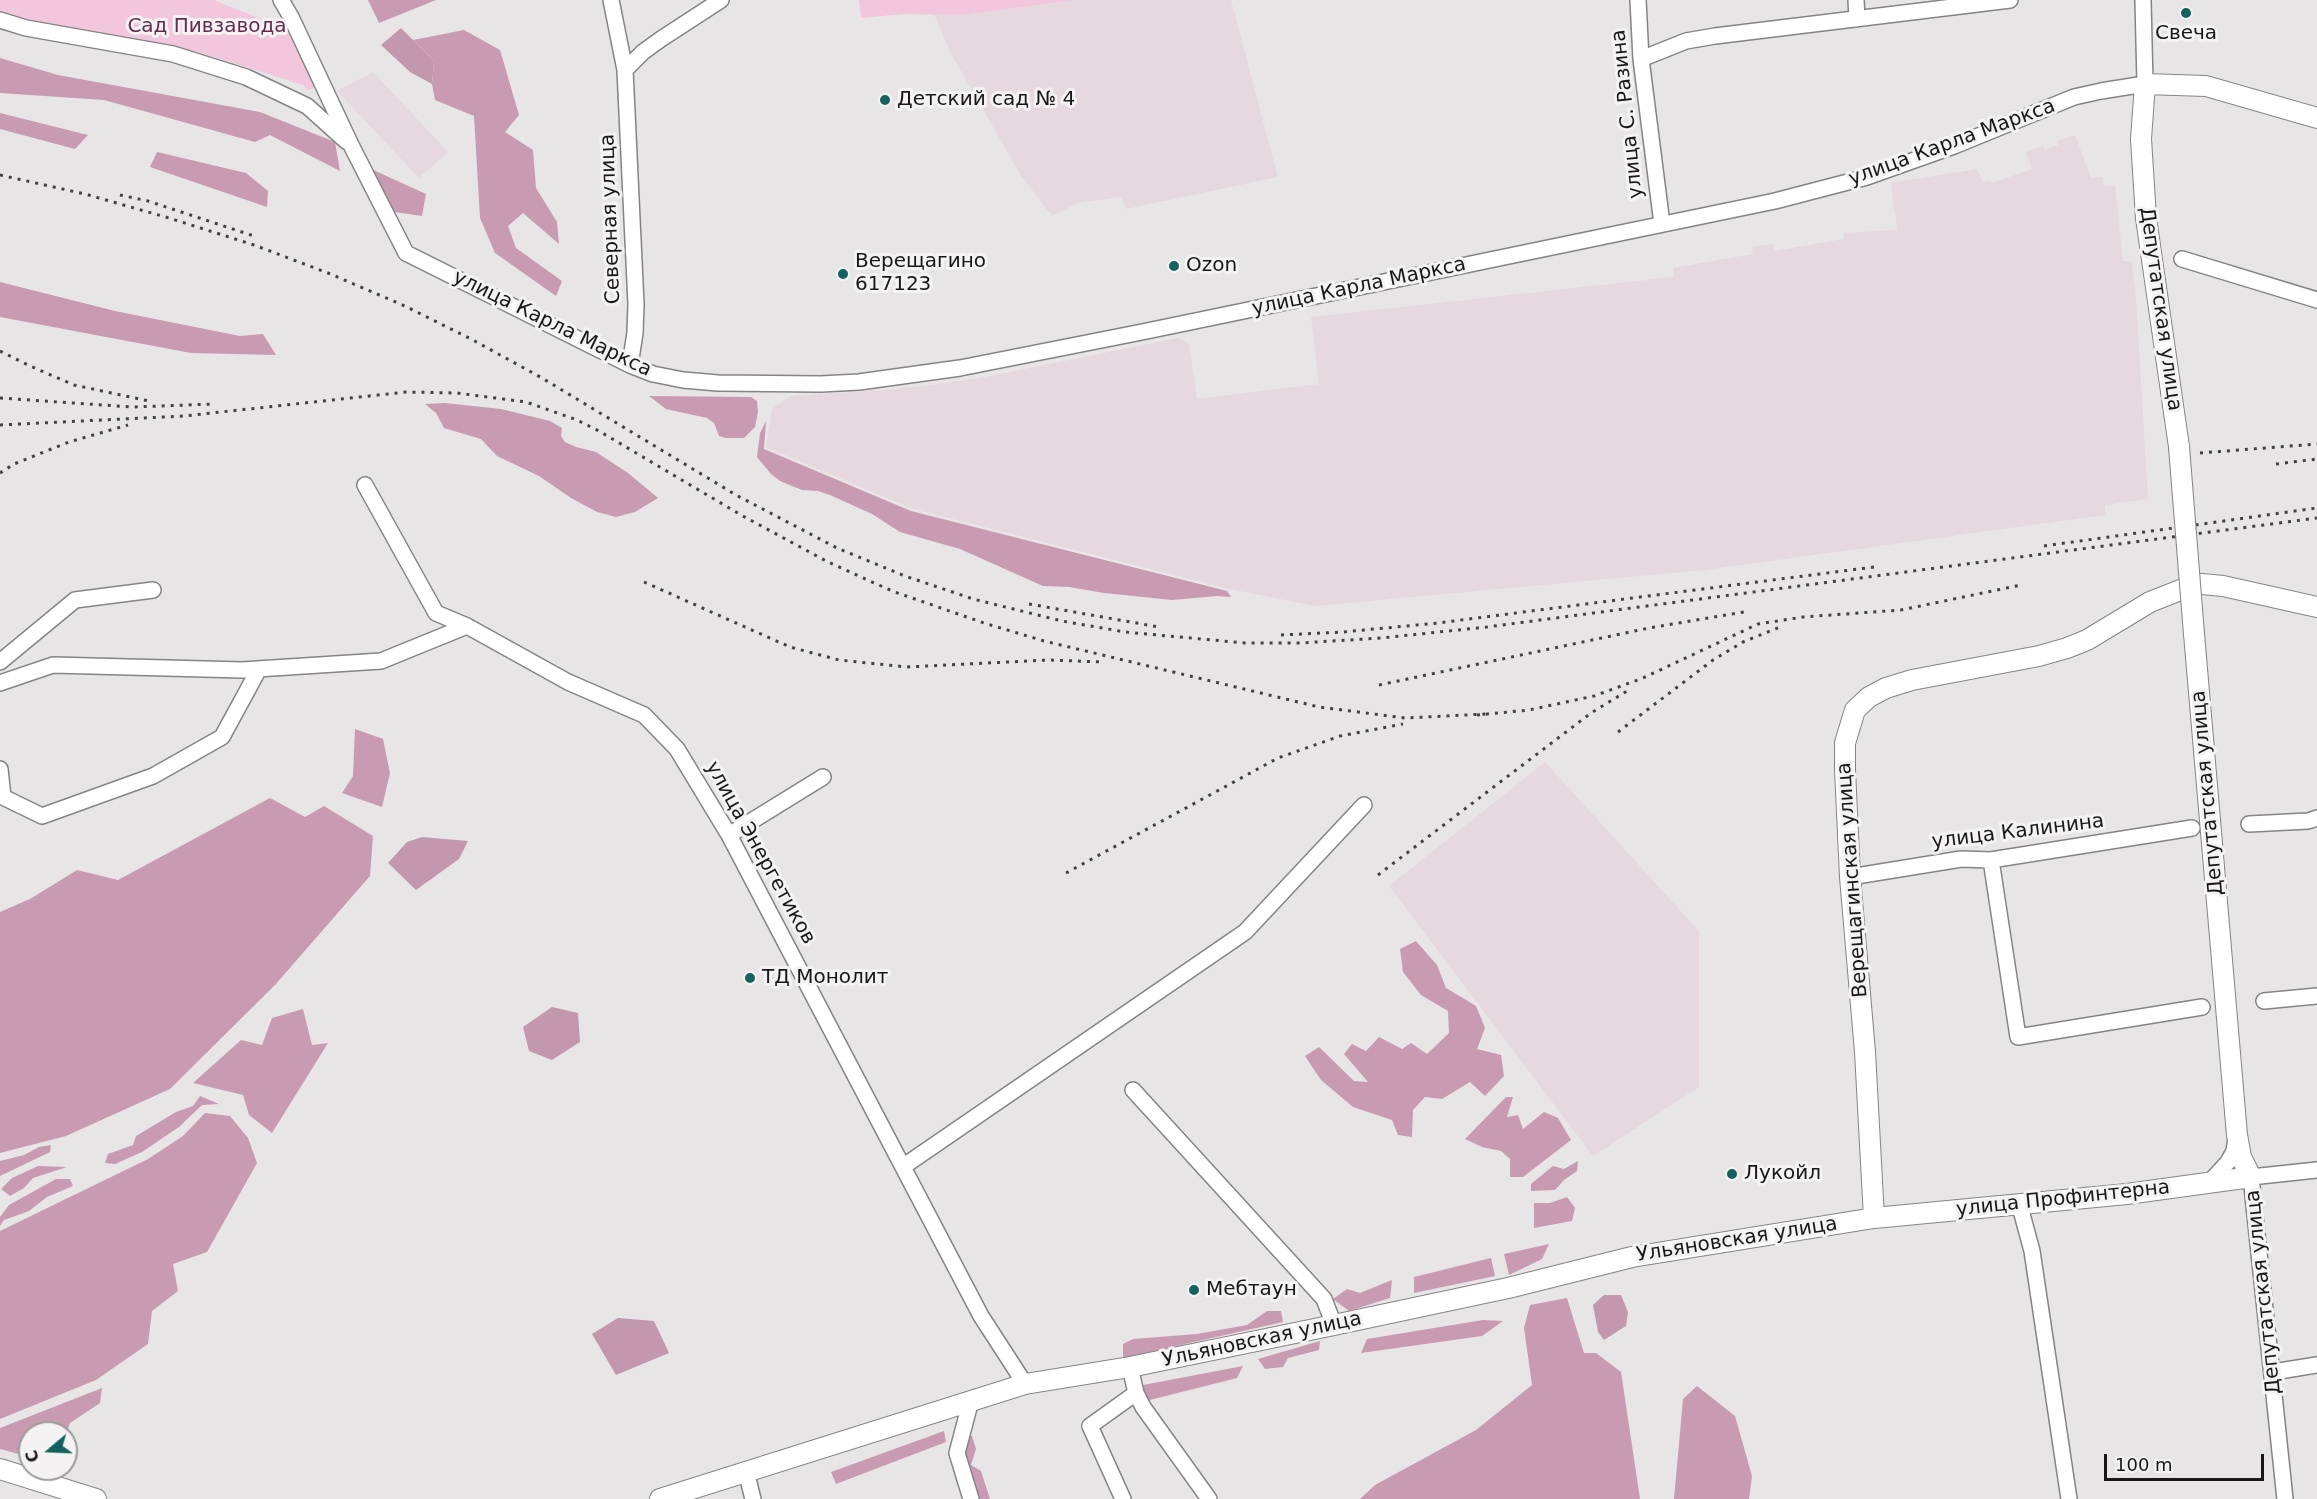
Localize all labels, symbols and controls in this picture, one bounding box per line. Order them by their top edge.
marker: Свеча [2179,6,2193,20]
park label: Сад Пивзавода [127,15,287,39]
place label: Свеча [2155,22,2217,46]
street label: улица С. Разина [1607,28,1649,200]
place label: Детский сад № 4 [897,88,1075,112]
marker: Детский сад № 4 [878,93,892,107]
street label: улица Карла Маркса [1846,94,2058,192]
street label: Северная улица [596,134,626,304]
street label: Депутатская улица [2134,206,2186,412]
place label: Верещагино 617123 [855,250,986,297]
street label: улица Карла Маркса [1250,253,1468,321]
place label: Ozon [1186,254,1237,278]
marker: Ozon [1167,259,1181,273]
street label: улица Карла Маркса [449,265,655,383]
marker: Верещагино 617123 [836,267,850,281]
street label: Депутатская улица [2187,690,2229,896]
street label: улица Энергетиков [700,757,820,949]
street label: Верещагинская улица [1833,761,1873,999]
street label: улица Калинина [1930,810,2106,854]
place label: ТД Монолит [762,966,888,990]
marker: ТД Монолит [743,971,757,985]
place label: Лукойл [1744,1162,1821,1186]
marker: Лукойл [1725,1167,1739,1181]
street label: улица Профинтерна [1955,1176,2171,1222]
street label: Депутатская улица [2241,1189,2287,1395]
street label: Ульяновская улица [1635,1212,1839,1268]
place label: Мебтаун [1206,1278,1297,1302]
marker: Мебтаун [1187,1283,1201,1297]
street label: Ульяновская улица [1160,1307,1364,1373]
north arrow [18,1421,78,1481]
scale bar [2107,1442,2268,1480]
text: С [22,1448,43,1465]
text: 100 m [2115,1454,2173,1475]

